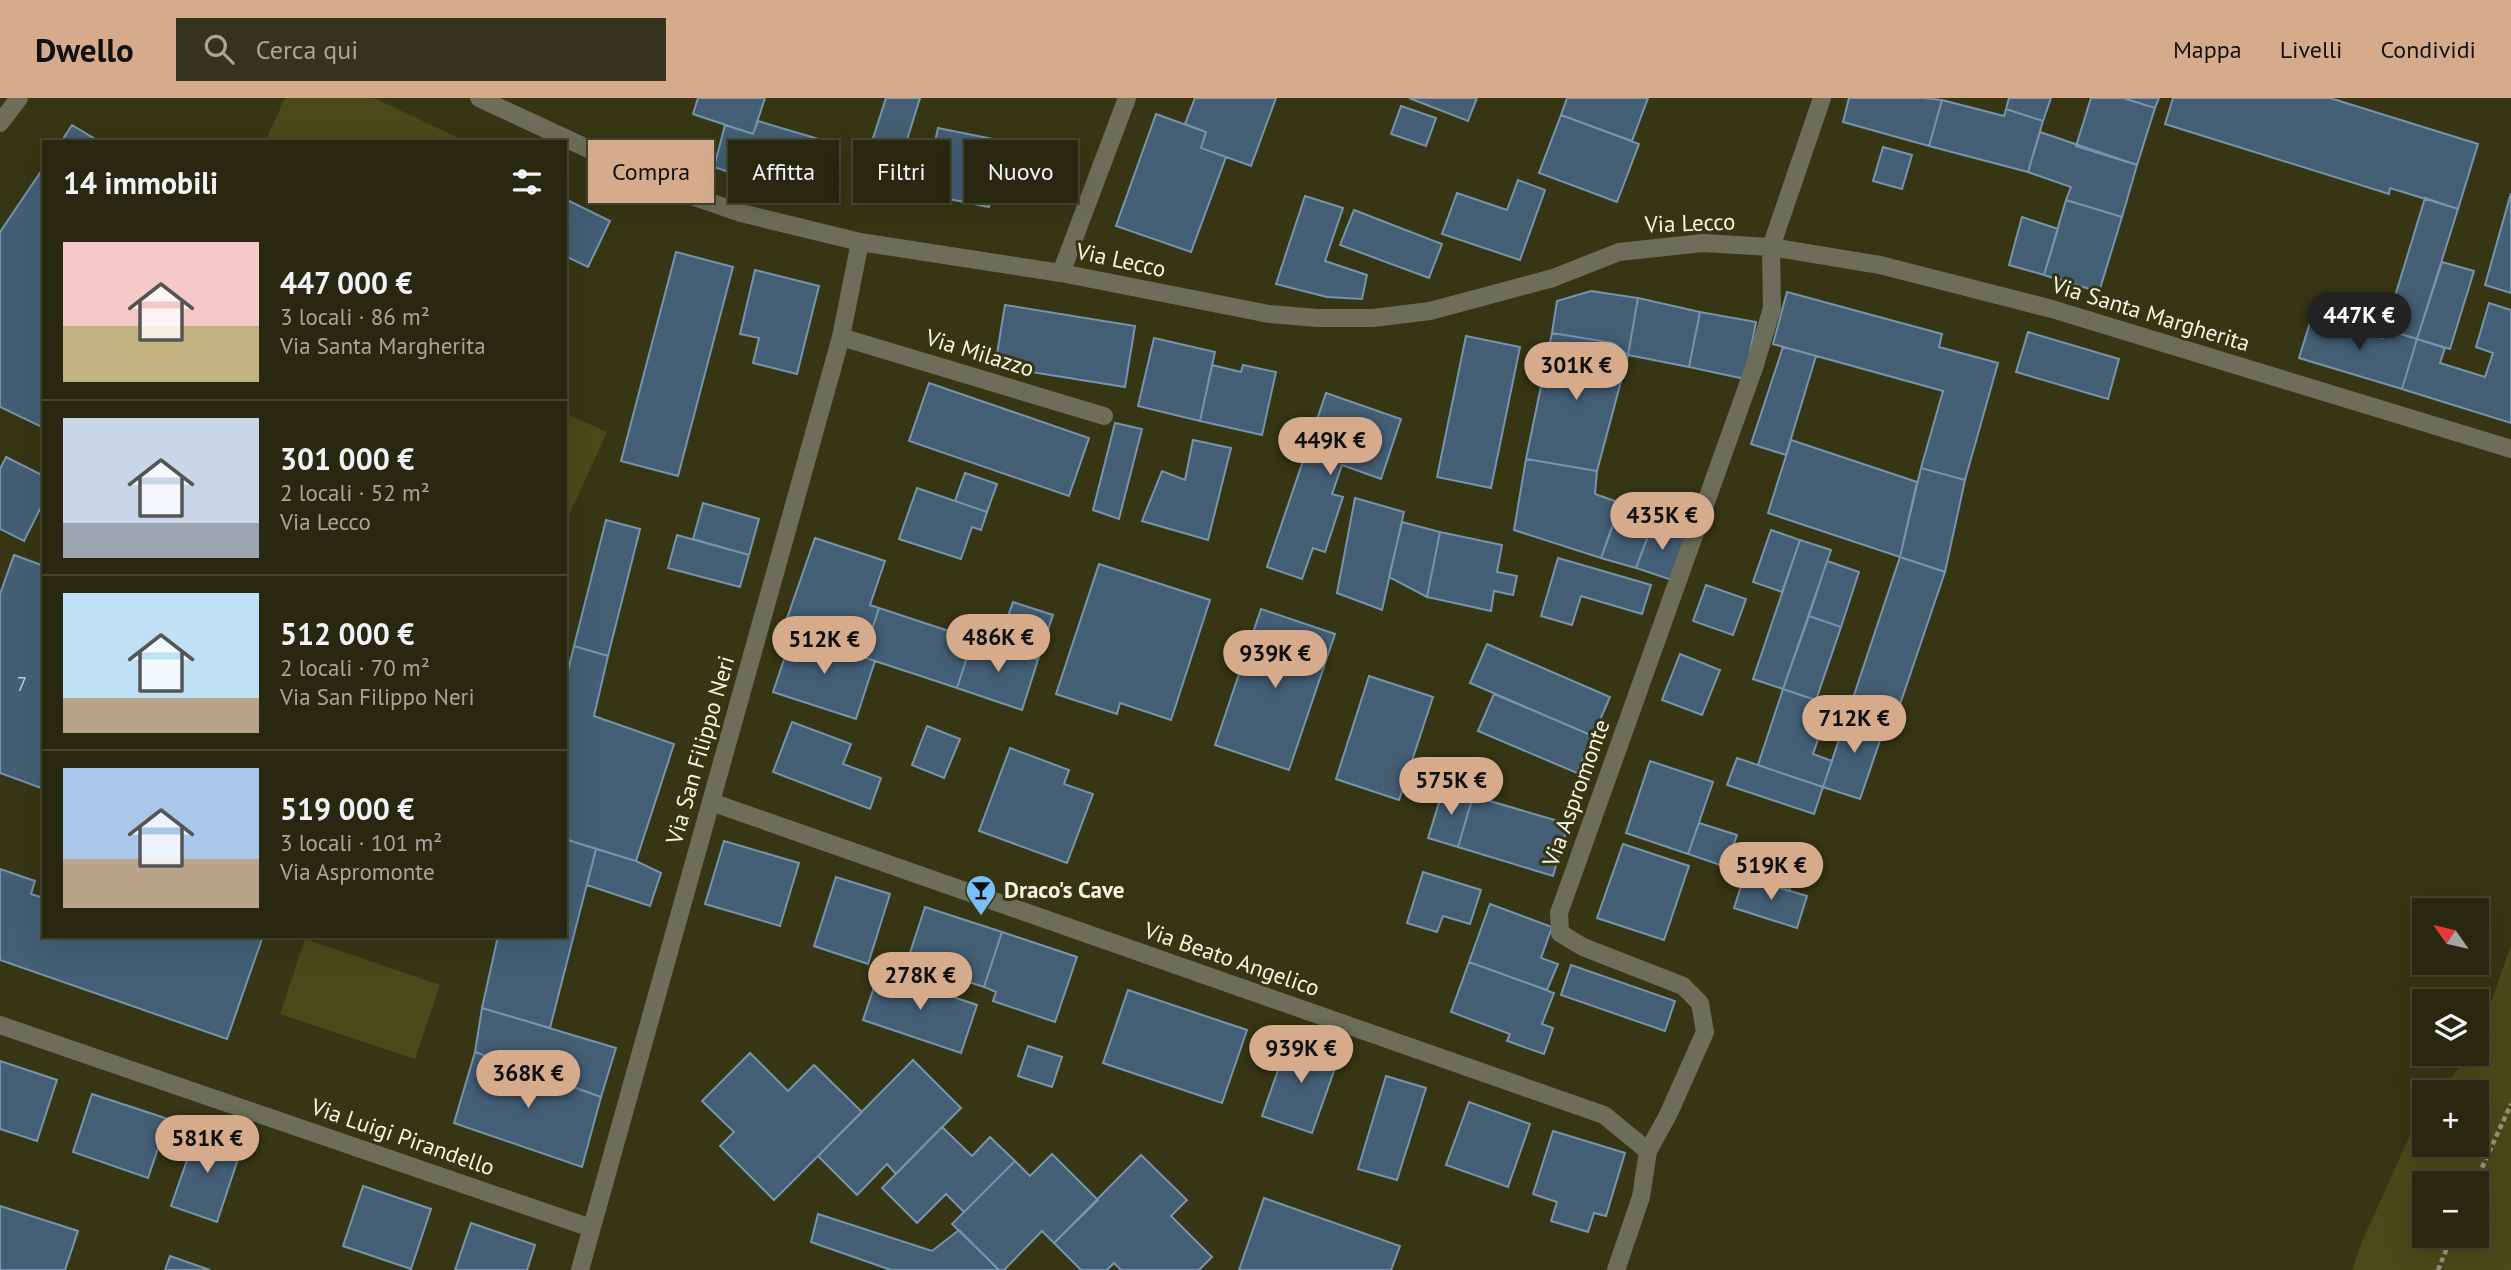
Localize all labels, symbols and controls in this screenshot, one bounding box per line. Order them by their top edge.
search box [176,18,666,81]
text: Dwello [35,28,134,71]
icon: search [200,30,238,68]
text: Cerca qui [256,33,358,66]
text: Mappa [2173,34,2242,65]
text: Livelli [2280,34,2342,65]
text: Condividi [2380,34,2476,65]
chip: Compra [588,140,714,203]
chip: Affitta [728,140,839,203]
chip: Filtri [853,140,950,203]
chip: Nuovo [964,140,1078,203]
text: 14 immobili [63,163,218,202]
icon: filters [508,163,546,201]
street label: Via Lecco [1643,206,1736,239]
street label: Via Lecco [1073,236,1169,283]
text: 447 000 € [280,263,413,302]
street label: Via Santa Margherita [2048,269,2254,357]
icon: home [119,270,203,354]
pin: 447K € [2302,292,2416,352]
text: 447K € [2323,300,2395,329]
text: 3 locali · 86 m² [280,302,430,331]
street label: Via Milazzo [922,322,1038,383]
text: Via Santa Margherita [280,331,486,360]
pin: 301K € [1519,342,1633,402]
text: 301K € [1540,350,1612,379]
pin: 449K € [1273,418,1387,477]
text: 449K € [1294,425,1366,454]
text: 301 000 € [280,439,414,478]
icon: home [119,446,203,530]
text: 2 locali · 52 m² [280,478,430,507]
pin: 435K € [1605,492,1719,552]
text: 435K € [1626,500,1698,529]
text: Via Lecco [280,507,371,536]
text: 512 000 € [280,614,414,653]
pin: 486K € [941,614,1055,674]
pin: 512K € [767,616,881,676]
icon: home [119,621,203,705]
text: 486K € [962,622,1034,651]
text: 512K € [788,624,860,653]
pin: 939K € [1218,630,1332,690]
text: 939K € [1239,638,1311,667]
street label: Via San Filippo Neri [658,652,740,848]
text: 2 locali · 70 m² [280,653,430,682]
house number: 7 [17,672,27,696]
text: Via San Filippo Neri [280,682,475,711]
pin: 712K € [1797,696,1911,755]
text: 712K € [1818,703,1890,732]
street label: Via Aspromonte [1535,715,1616,871]
pin: 575K € [1394,758,1508,817]
text: 575K € [1415,765,1487,794]
text: 519 000 € [280,789,414,828]
icon: home [119,796,203,880]
text: 3 locali · 101 m² [280,828,442,857]
pin: 519K € [1714,842,1828,902]
text: 519K € [1735,850,1807,879]
text: Via Aspromonte [280,857,435,886]
bar icon: Draco's Cave [964,873,998,917]
place label: Draco's Cave [1004,875,1124,904]
north arrow [2412,898,2488,975]
map controls [2412,898,2489,1248]
street label: Via Beato Angelico [1140,915,1324,1002]
pin: 278K € [863,953,977,1012]
text: 278K € [884,960,956,989]
button: layers [2412,989,2489,1066]
pin: 939K € [1244,1026,1358,1085]
text: 939K € [1265,1033,1337,1062]
pin: 368K € [471,1051,585,1110]
text: 368K € [492,1058,564,1087]
button: + [2412,1080,2489,1157]
street label: Via Luigi Pirandello [307,1091,499,1182]
pin: 581K € [150,1116,264,1175]
text: 581K € [171,1123,243,1152]
button: − [2412,1171,2489,1248]

